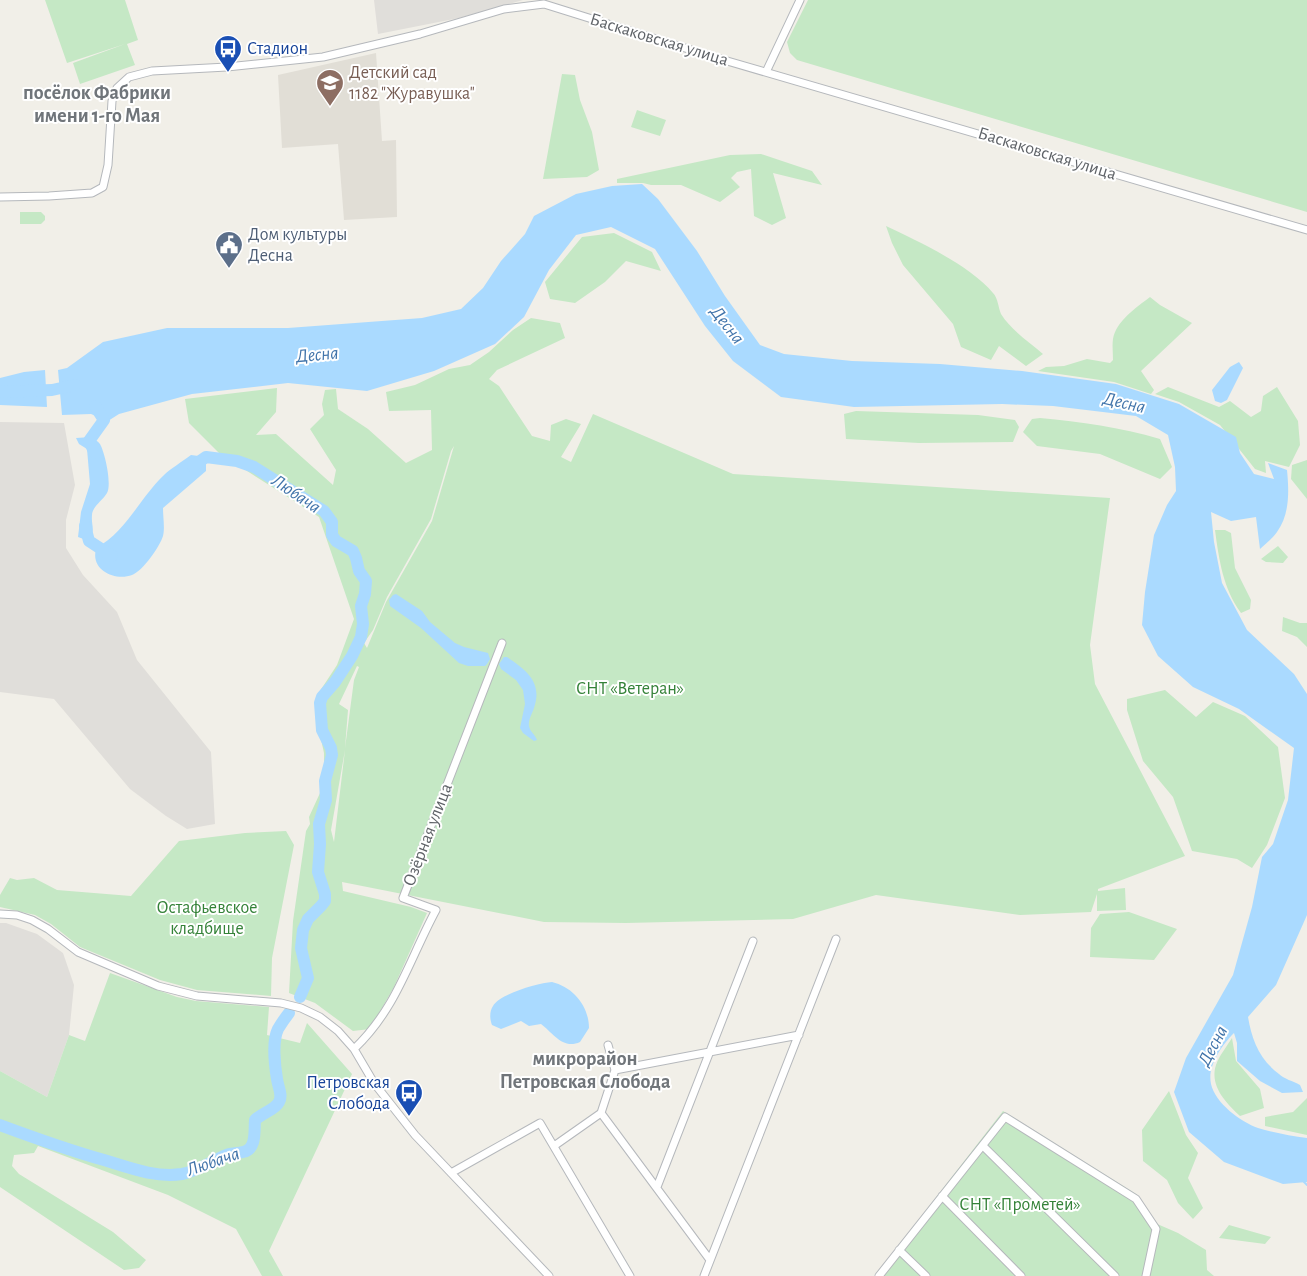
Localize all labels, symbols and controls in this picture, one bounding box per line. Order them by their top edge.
street label: Баскаковская улица [588,10,730,70]
bus stop icon: Стадион [213,34,243,73]
place label: Стадион [247,40,308,58]
place label: Детский сад 1182 "Журавушка" [349,64,475,103]
school or university icon: Детский сад 1182 "Журавушка" [315,68,345,107]
district label: посёлок Фабрики имени 1-го Мая [23,83,171,126]
street label: Баскаковская улица [976,124,1118,184]
place label: Дом культуры Десна [248,226,347,265]
public building icon: Дом культуры Десна [214,230,244,269]
water label: Десна [706,302,748,348]
water label: Десна [294,344,339,366]
water label: Десна [1100,389,1147,417]
water label: Любача [267,470,324,517]
park label: СНТ «Ветеран» [576,680,684,698]
street label: Озёрная улица [400,781,456,889]
park label: Остафьевское кладбище [156,899,258,938]
water label: Десна [1194,1023,1231,1070]
district label: микрорайон Петровская Слобода [500,1049,671,1092]
place label: Петровская Слобода [306,1074,390,1113]
bus stop icon: Петровская Слобода [394,1078,424,1117]
water label: Любача [183,1144,242,1180]
park label: СНТ «Прометей» [959,1196,1081,1214]

